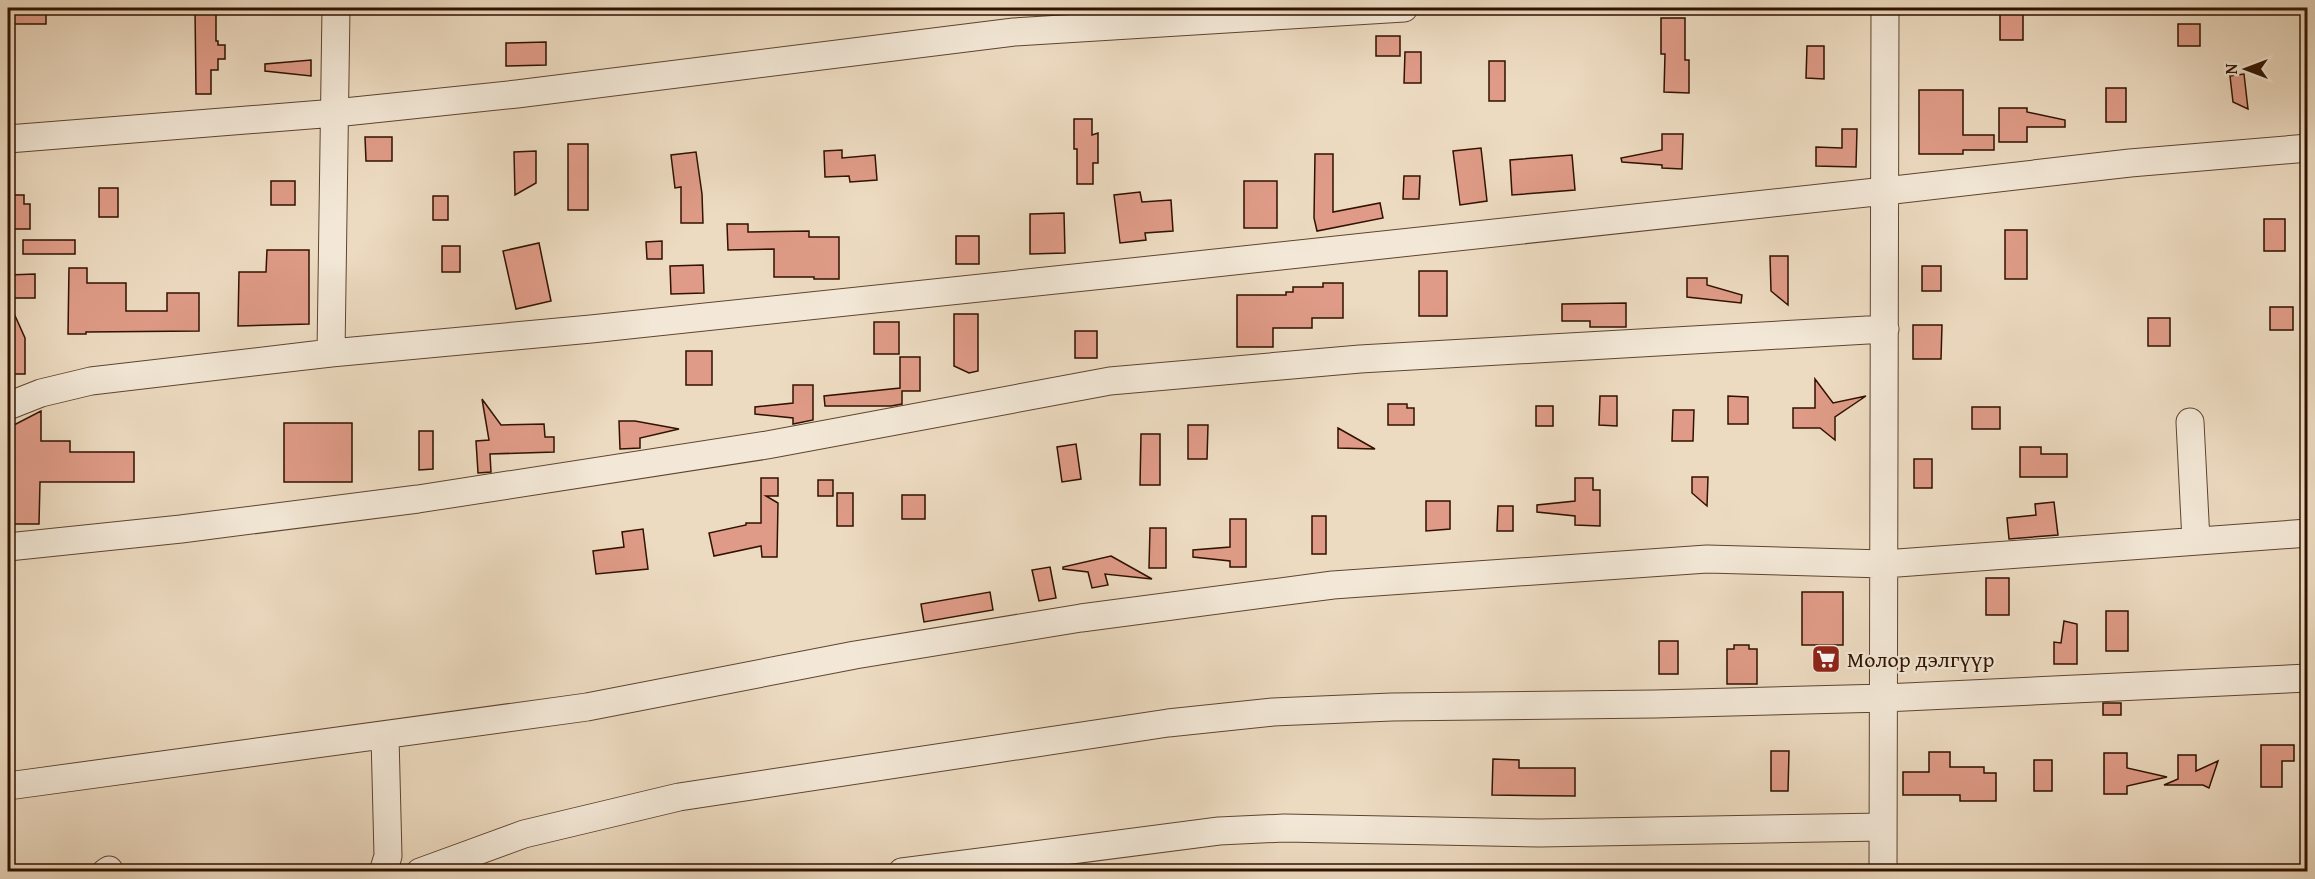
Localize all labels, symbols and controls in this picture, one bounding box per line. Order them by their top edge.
north arrow [2216,39,2276,99]
text: N [2219,63,2243,74]
supermarket icon: Молор дэлгүүр [1810,643,1842,675]
place label: Молор дэлгүүр [1847,643,1994,675]

